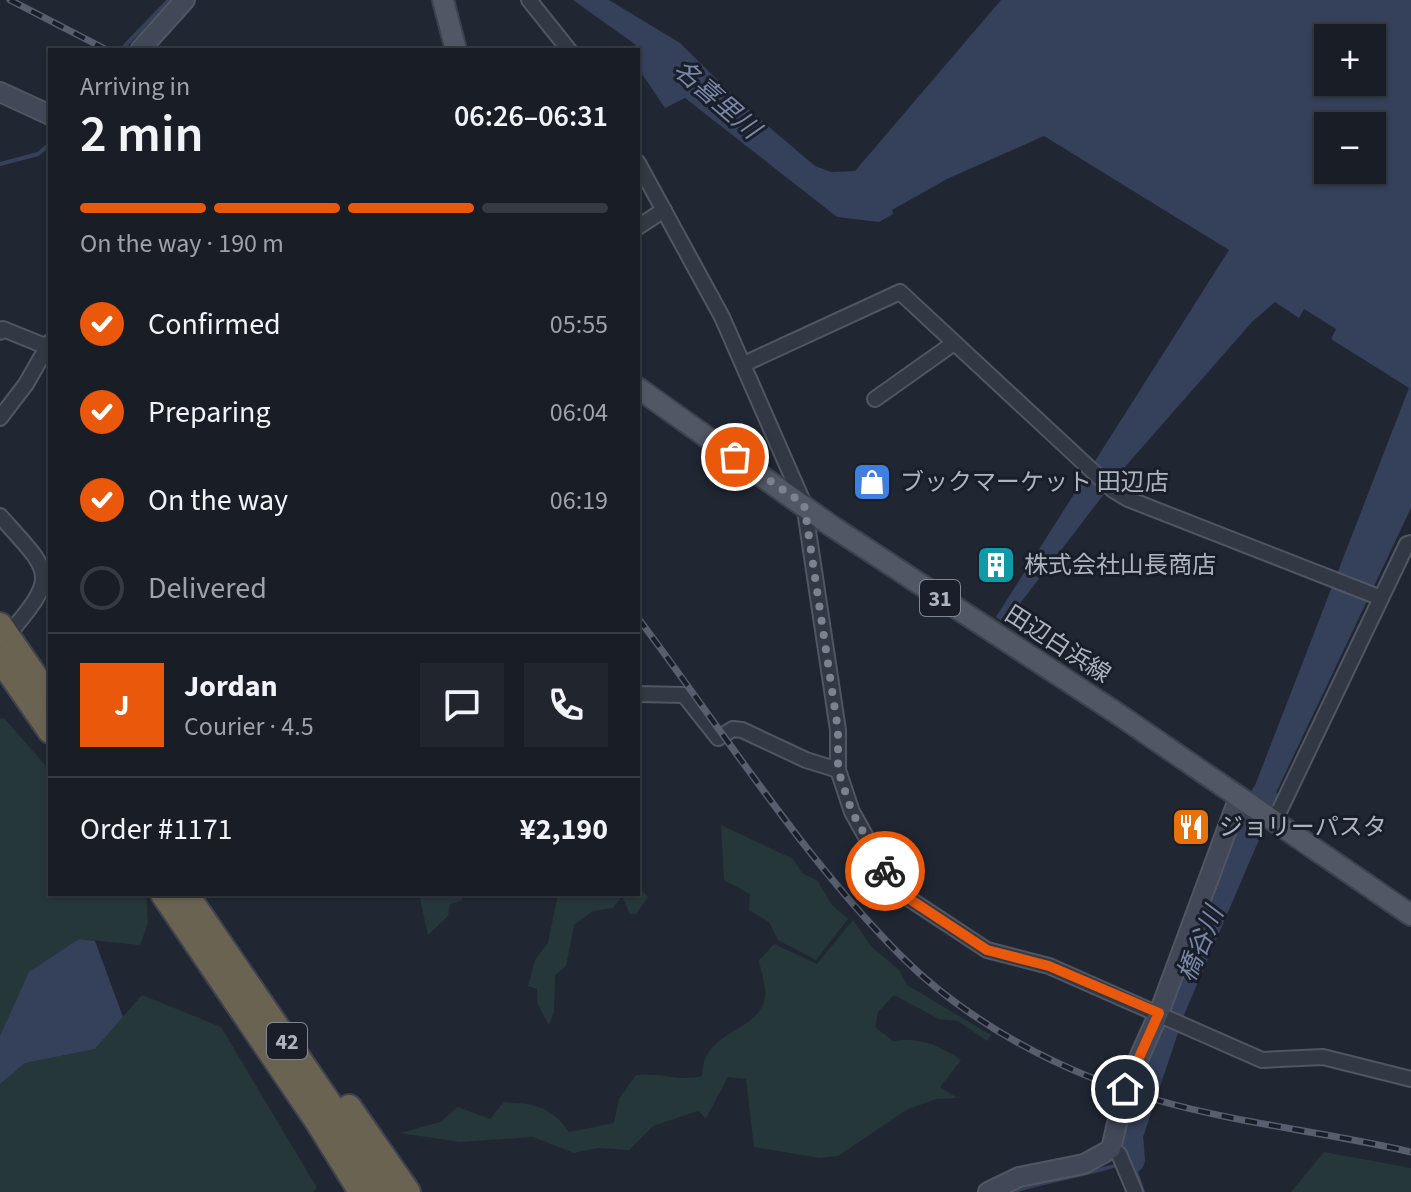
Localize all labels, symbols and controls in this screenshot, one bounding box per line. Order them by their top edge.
map controls [1314,24,1386,184]
button: + [1314,24,1386,96]
water label: 名喜里川 [665,51,770,149]
text: Arriving in [80,68,190,105]
text: 06:26–06:31 [454,95,608,138]
text: 2 min [80,98,204,172]
button: − [1314,112,1386,184]
text: On the way · 190 m [80,225,284,262]
icon: check [80,302,124,346]
text: Confirmed [148,303,281,346]
text: 05:55 [550,306,608,343]
icon: check [80,390,124,434]
text: Preparing [148,391,271,434]
text: 06:04 [550,394,608,431]
pin [701,423,769,491]
icon: bag [713,435,757,479]
shop icon: ブックマーケット 田辺店 [851,461,893,503]
place label: ブックマーケット 田辺店 [900,465,1169,500]
icon: check [80,478,124,522]
text: On the way [148,479,288,522]
text: 06:19 [550,482,608,519]
building icon: 株式会社山長商店 [975,544,1017,586]
place label: 株式会社山長商店 [1024,548,1216,583]
text: Delivered [148,567,267,610]
road number: 31 [920,580,960,616]
street label: 田辺白浜線 [998,597,1118,692]
button: chat [420,663,504,747]
button: phone [524,663,608,747]
text: Jordan [184,665,278,708]
text: J [114,684,130,727]
text: Courier · 4.5 [184,708,314,745]
restaurant icon: ジョリーパスタ [1170,806,1212,848]
text: Order #1171 [80,808,233,851]
text: ¥2,190 [520,808,608,851]
place label: ジョリーパスタ [1219,810,1387,845]
courier [845,831,925,911]
icon: bike [863,849,907,893]
water label: 橋谷川 [1168,898,1234,987]
road number: 42 [267,1023,307,1059]
pin [1091,1055,1159,1123]
icon: home [1103,1067,1147,1111]

